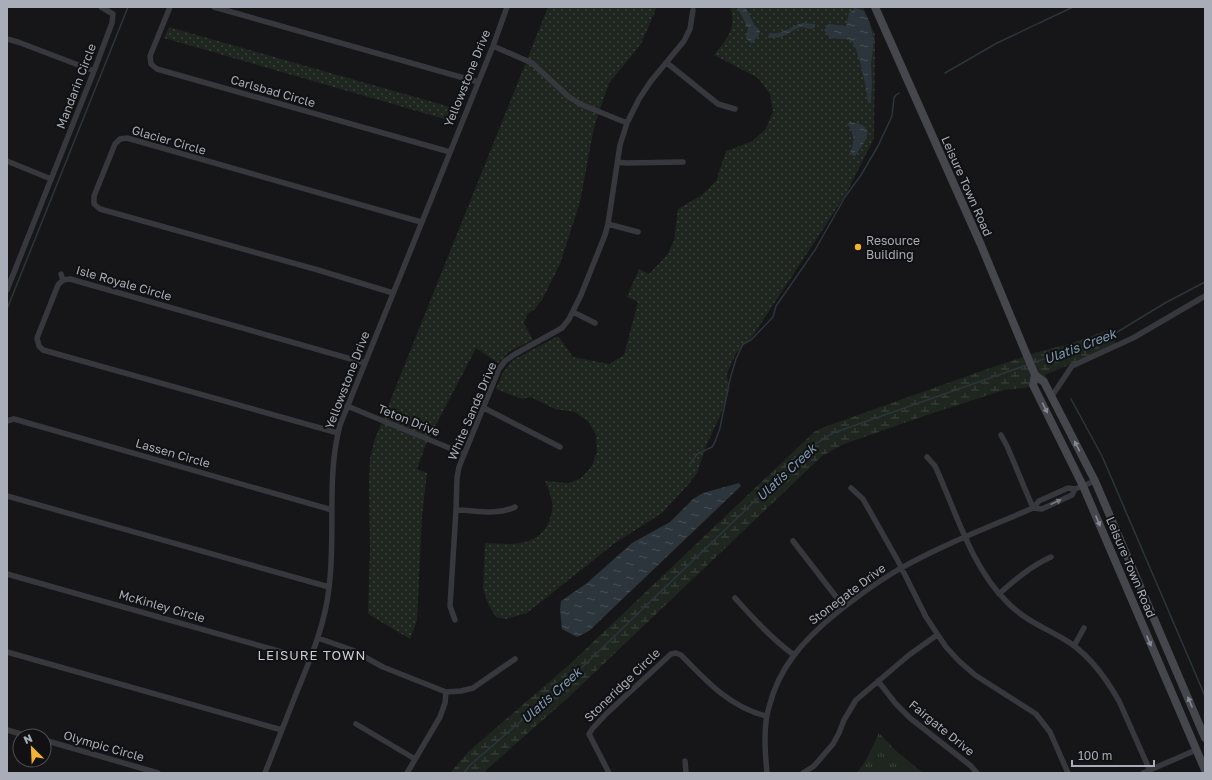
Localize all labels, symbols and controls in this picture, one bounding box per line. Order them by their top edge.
street label: Yellowstone Drive [441,27,493,129]
street label: Mandarin Circle [53,41,99,131]
street label: Carlsbad Circle [229,72,317,110]
street label: Glacier Circle [130,122,208,158]
street label: Leisure Town Road [938,134,996,238]
place label: Resource Building [866,233,920,262]
marker: Resource Building [853,242,863,252]
street label: Isle Royale Circle [74,262,174,304]
water label: Ulatis Creek [1042,324,1120,367]
street label: Yellowstone Drive [321,329,373,431]
street label: White Sands Drive [445,360,499,462]
street label: Teton Drive [376,401,442,439]
one-way arrow [1041,403,1048,414]
street label: Lassen Circle [134,435,212,471]
water label: Ulatis Creek [753,439,820,504]
one-way arrow [1074,440,1080,452]
one-way arrow [1051,499,1062,505]
street label: Leisure Town Road [1103,514,1159,620]
one-way arrow [1095,516,1101,527]
street label: Stonegate Drive [806,560,888,628]
street label: McKinley Circle [117,587,207,625]
one-way arrow [1147,635,1153,647]
street label: Stoneridge Circle [581,645,663,725]
district label: LEISURE TOWN [258,647,366,663]
water label: Ulatis Creek [517,663,586,726]
one-way arrow [1186,696,1192,708]
street label: Fairgate Drive [906,697,978,759]
street label: Olympic Circle [62,727,146,765]
north arrow [12,728,52,768]
text: N [21,731,34,746]
scale bar [1072,742,1154,768]
text: 100 m [1078,748,1112,763]

